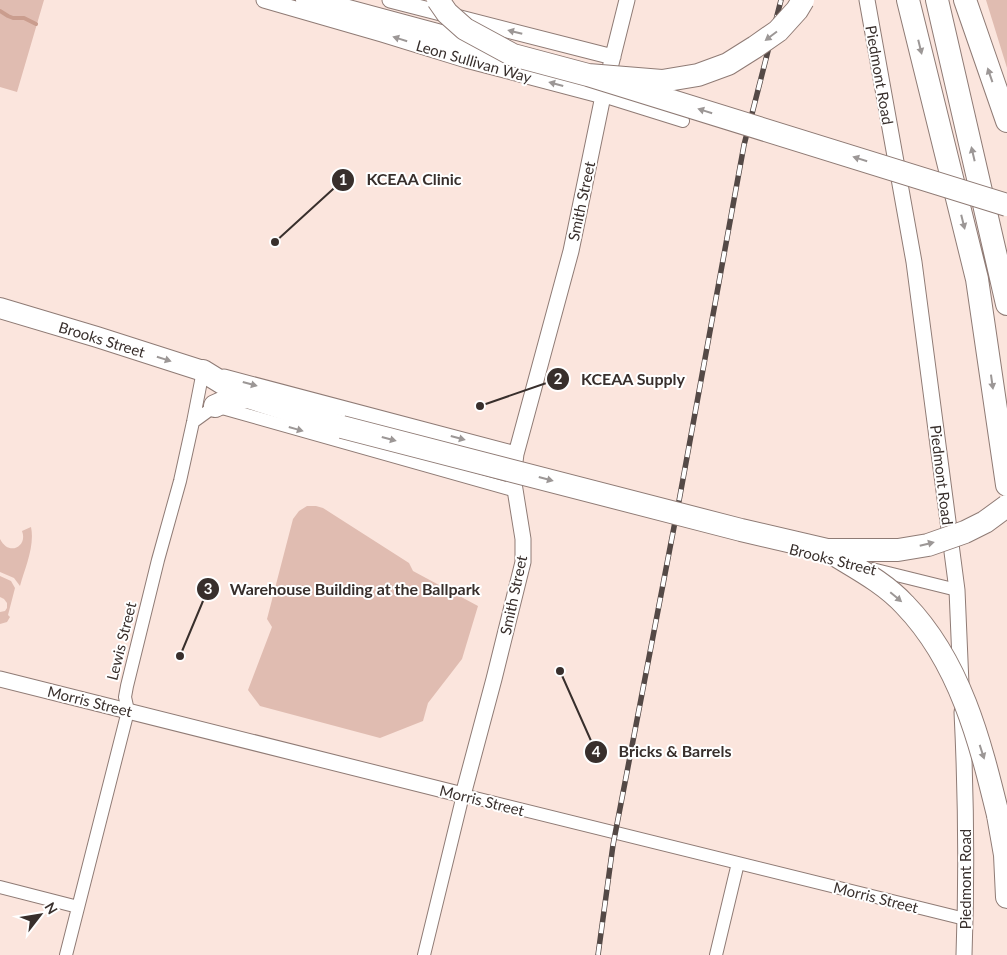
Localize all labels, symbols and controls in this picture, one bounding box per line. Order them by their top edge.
street label: Piedmont Road [862,24,898,126]
one-way arrow [507,28,522,36]
one-way arrow [764,31,778,41]
one-way arrow [392,35,407,43]
street label: Leon Sullivan Way [414,36,534,86]
one-way arrow [916,40,924,55]
one-way arrow [986,67,994,82]
one-way arrow [549,79,564,87]
one-way arrow [697,107,712,115]
one-way arrow [969,147,977,162]
one-way arrow [853,155,868,162]
street label: Smith Street [564,159,598,242]
callout: KCEAA Clinic [331,164,471,195]
text: KCEAA Clinic [366,169,462,188]
text: 1 [339,170,347,188]
one-way arrow [959,215,967,230]
street label: Brooks Street [57,317,148,361]
one-way arrow [156,355,171,363]
callout: KCEAA Supply [546,364,695,395]
text: 2 [554,369,563,387]
text: KCEAA Supply [581,369,686,388]
one-way arrow [988,374,996,390]
one-way arrow [242,380,257,388]
street label: Piedmont Road [927,424,957,526]
one-way arrow [288,425,303,433]
one-way arrow [450,434,465,442]
one-way arrow [381,435,396,443]
one-way arrow [539,476,554,484]
street label: Brooks Street [788,539,879,579]
one-way arrow [920,540,935,548]
street label: Smith Street [496,553,530,636]
callout: Warehouse Building at the Ballpark [195,574,491,605]
text: 3 [204,579,212,597]
text: Warehouse Building at the Ballpark [230,579,481,598]
one-way arrow [889,591,902,602]
street label: Lewis Street [103,599,140,682]
street label: Morris Street [46,682,135,720]
callout: Bricks & Barrels [584,736,741,767]
text: Bricks & Barrels [619,741,731,760]
text: 4 [592,742,601,760]
one-way arrow [978,745,986,760]
street label: Morris Street [438,781,527,819]
street label: Piedmont Road [956,829,974,929]
street label: Morris Street [832,878,921,916]
north arrow [15,890,65,940]
text: N [42,899,62,917]

